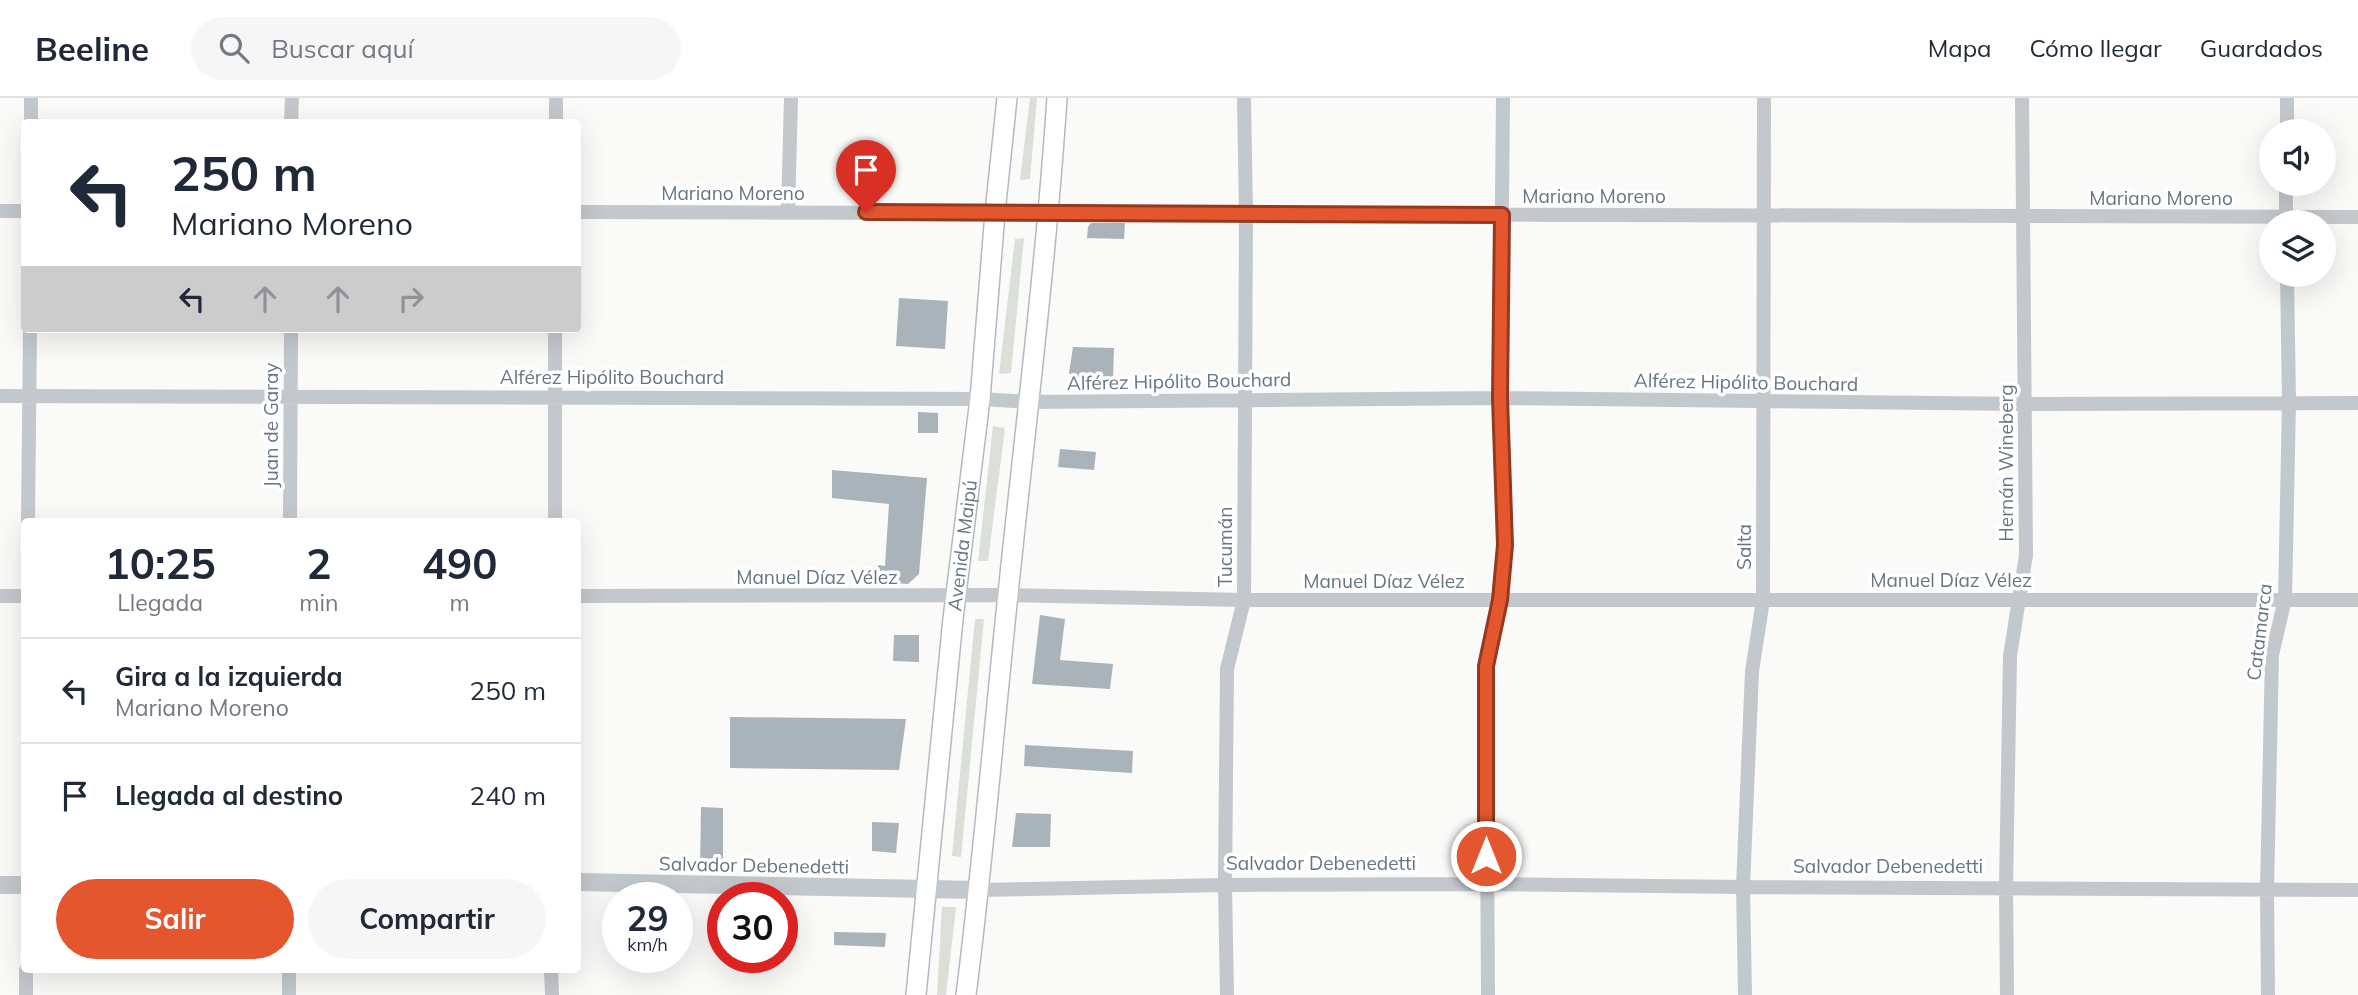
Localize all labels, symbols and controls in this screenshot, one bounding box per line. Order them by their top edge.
search box [191,17,681,80]
text: Beeline [35,28,149,69]
icon: search [215,29,253,67]
text: Buscar aquí [271,32,414,65]
text: Mapa [1928,33,1991,63]
text: Cómo llegar [2029,33,2162,63]
text: Guardados [2200,33,2323,63]
map controls [2259,119,2336,287]
button: sound [2259,119,2336,196]
pin [836,140,896,212]
text: 250 m [171,142,317,203]
icon: left [56,147,147,238]
icon: arrive [847,151,885,189]
street label: Mariano Moreno [661,181,805,205]
street label: Mariano Moreno [1522,184,1666,208]
street label: Mariano Moreno [2089,186,2233,210]
text: Mariano Moreno [171,203,413,243]
button: layers [2259,210,2336,287]
icon: left [173,280,211,318]
icon: ahead [246,280,284,318]
icon: ahead [319,280,357,318]
icon: right [392,280,430,318]
street label: Juan de Garay [259,363,283,487]
street label: Alférez Hipólito Bouchard [500,365,724,389]
street label: Alférez Hipólito Bouchard [1067,367,1291,395]
street label: Alférez Hipólito Bouchard [1634,368,1858,396]
street label: Hernán Wineberg [1994,384,2018,542]
street label: Avenida Maipú [942,478,982,612]
street label: Tucumán [1213,507,1237,587]
street label: Salta [1732,524,1756,570]
text: 10:25 [105,537,216,590]
text: 2 [306,537,331,590]
text: 490 [422,537,497,590]
street label: Manuel Díaz Vélez [736,565,898,589]
street label: Manuel Díaz Vélez [1870,568,2032,592]
street label: Manuel Díaz Vélez [1303,569,1465,593]
street label: Catamarca [2241,582,2277,682]
text: Llegada [117,588,203,617]
text: min [299,588,338,617]
text: m [450,588,470,617]
text: Gira a la izquierda [115,660,343,693]
icon: left [56,672,94,710]
text: 250 m [470,674,546,707]
text: Mariano Moreno [115,693,289,722]
icon: arrive [56,777,94,815]
text: Llegada al destino [115,779,343,812]
text: 240 m [470,779,546,812]
position arrow [1449,819,1523,893]
street label: Salvador Debenedetti [659,851,849,879]
street label: Salvador Debenedetti [1226,851,1416,875]
street label: Salvador Debenedetti [1793,854,1983,878]
button: Salir [56,879,294,959]
button: Compartir [308,879,546,959]
speed limit sign: 30 [707,882,798,973]
text: 29 [626,896,669,940]
text: km/h [627,933,668,956]

